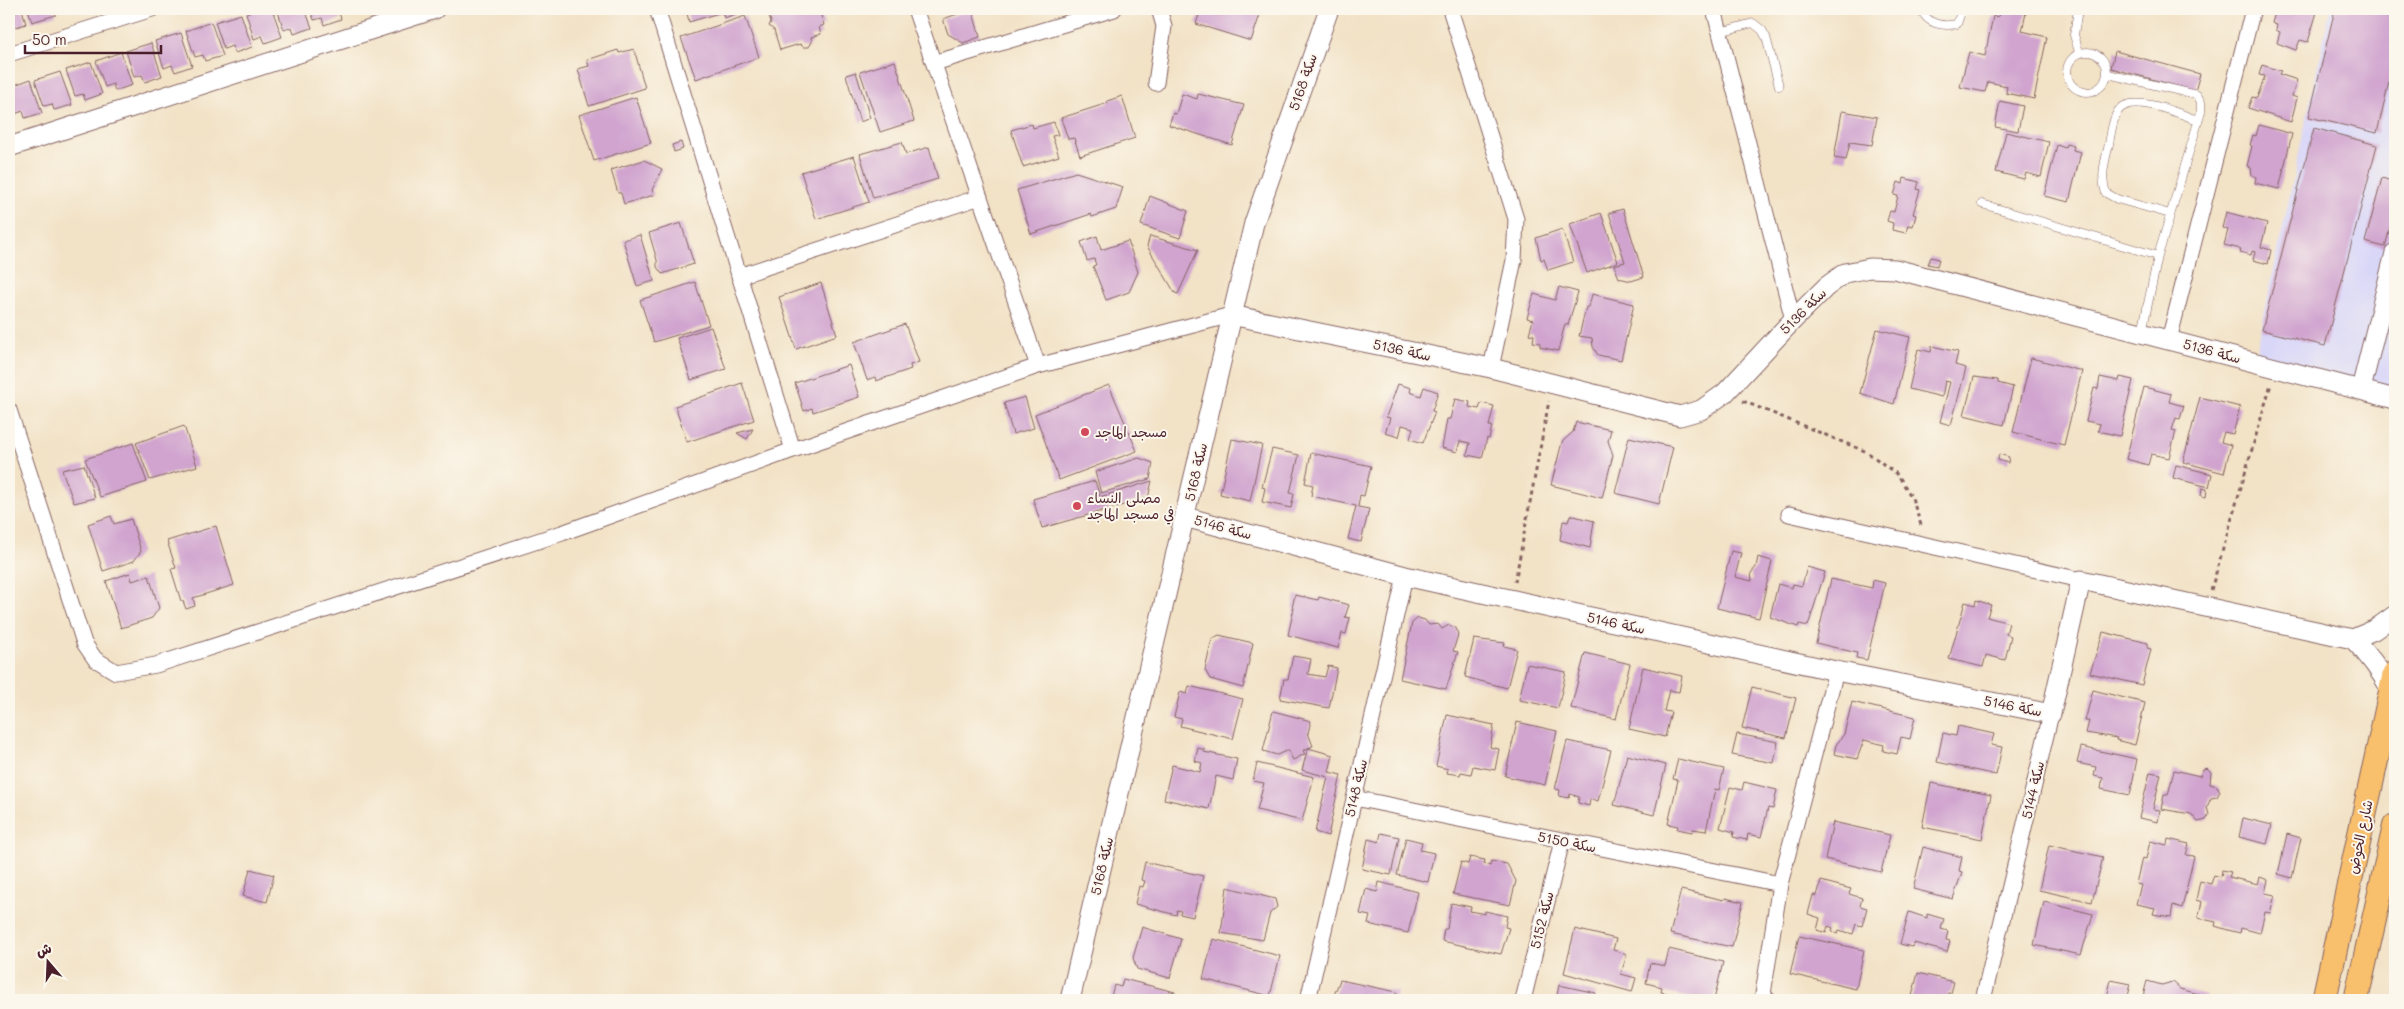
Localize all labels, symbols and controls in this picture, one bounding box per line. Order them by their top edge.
scale bar [25,22,161,54]
text: 50 m [32,29,67,49]
street label: سكة 5168 [1284,51,1321,113]
street label: سكة 5136 [1775,283,1830,338]
street label: سكة 5136 [1371,334,1433,365]
street label: سكة 5136 [2181,334,2243,367]
place label: مسجد الماجد [1095,422,1167,441]
marker: مسجد الماجد [1079,426,1091,438]
street label: سكة 5168 [1180,441,1211,503]
place label: مصلى النساء في مسجد الماجد [1087,488,1174,525]
marker: مصلى النساء في مسجد الماجد [1071,500,1083,512]
street label: سكة 5146 [1192,510,1254,543]
street label: سكة 5146 [1585,607,1647,638]
street label: سكة 5146 [1982,691,2044,720]
street label: سكة 5148 [1340,757,1371,819]
street label: سكة 5144 [2017,759,2048,821]
street label: شارع الخوض [2342,798,2378,876]
street label: سكة 5150 [1536,827,1598,856]
street label: سكة 5168 [1086,835,1117,897]
street label: سكة 5152 [1525,889,1558,950]
north arrow [22,936,72,986]
text: ش [33,938,54,961]

